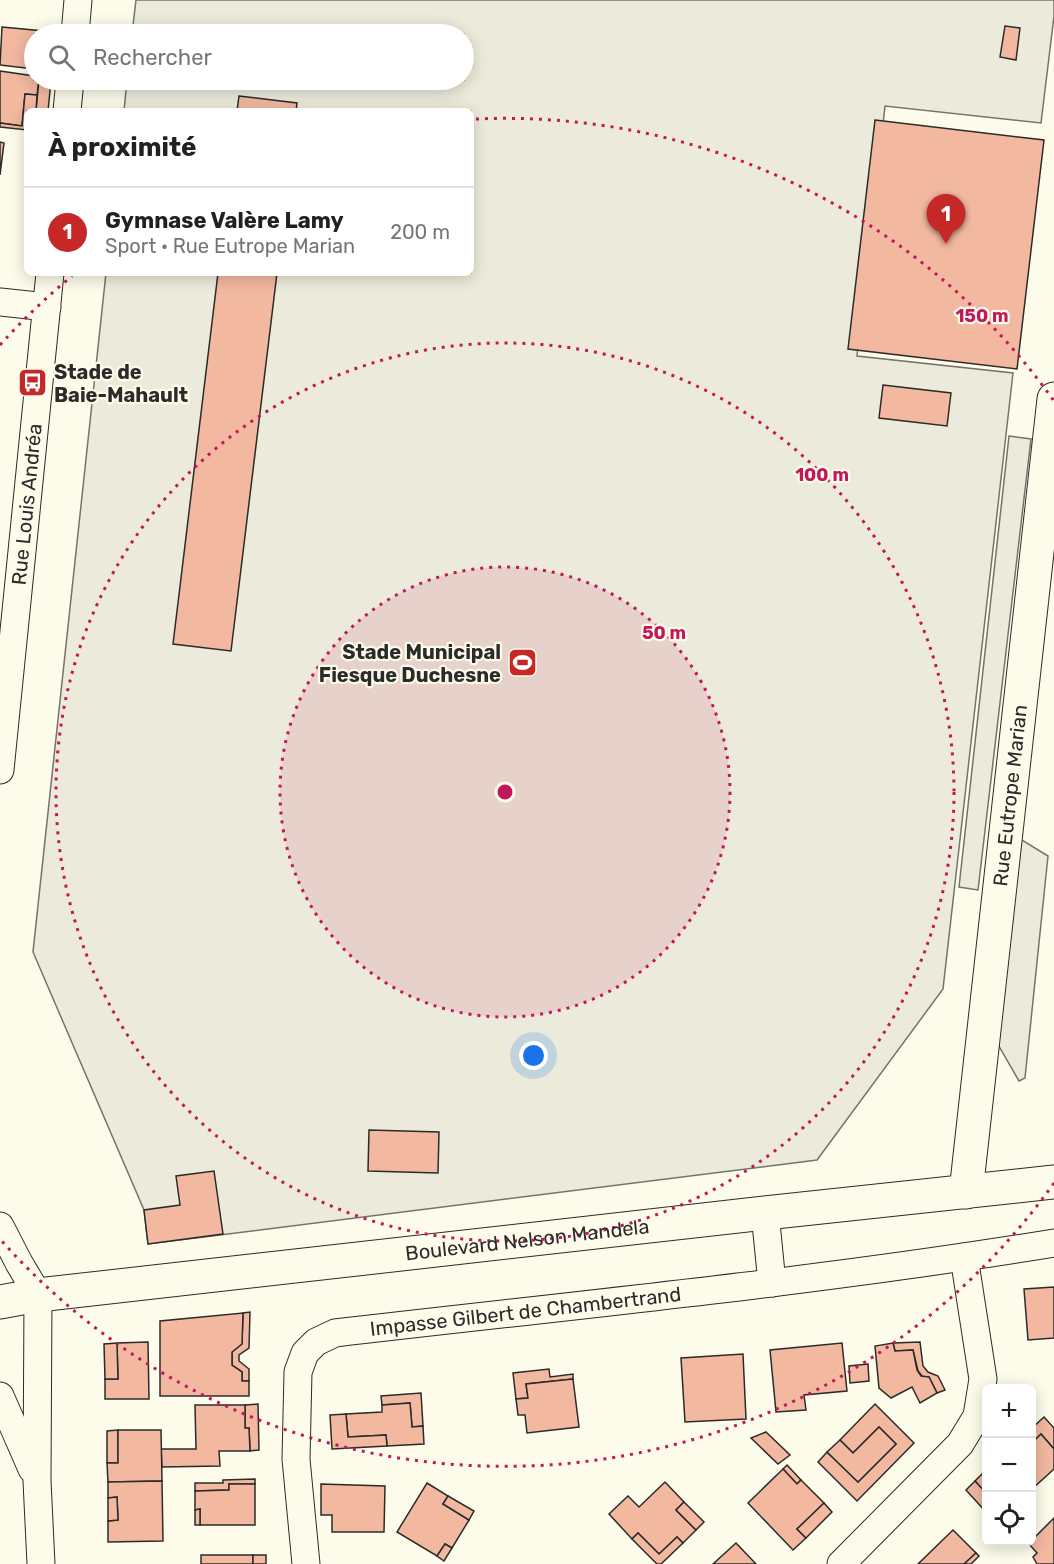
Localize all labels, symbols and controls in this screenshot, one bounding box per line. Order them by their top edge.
search box [24,24,474,90]
icon: search [45,41,78,74]
text: Rechercher [93,44,212,71]
text: À proximité [48,132,197,163]
pin: 1 [926,194,966,244]
text: Gymnase Valère Lamy [105,207,344,234]
text: 1 [63,220,72,244]
text: 200 m [390,220,450,244]
text: Sport · Rue Eutrope Marian [105,234,355,258]
text: 150 m [955,305,1009,327]
place label: Stade de Baie-Mahault [54,360,188,407]
bus stop icon: Stade de Baie-Mahault [17,367,49,399]
street label: Rue Louis Andréa [7,422,47,586]
text: 100 m [795,464,849,486]
text: 50 m [642,622,686,644]
place label: Stade Municipal Fiesque Duchesne [319,640,501,687]
sports icon: Stade Municipal Fiesque Duchesne [506,647,538,679]
street label: Rue Eutrope Marian [988,703,1032,888]
centre of rings [495,782,515,802]
your location [519,1041,548,1070]
street label: Boulevard Nelson Mandela [404,1214,651,1265]
street label: Impasse Gilbert de Chambertrand [369,1282,682,1341]
map controls [982,1384,1036,1546]
button: + [982,1384,1036,1438]
button: − [982,1438,1036,1492]
button: locate [982,1492,1036,1546]

